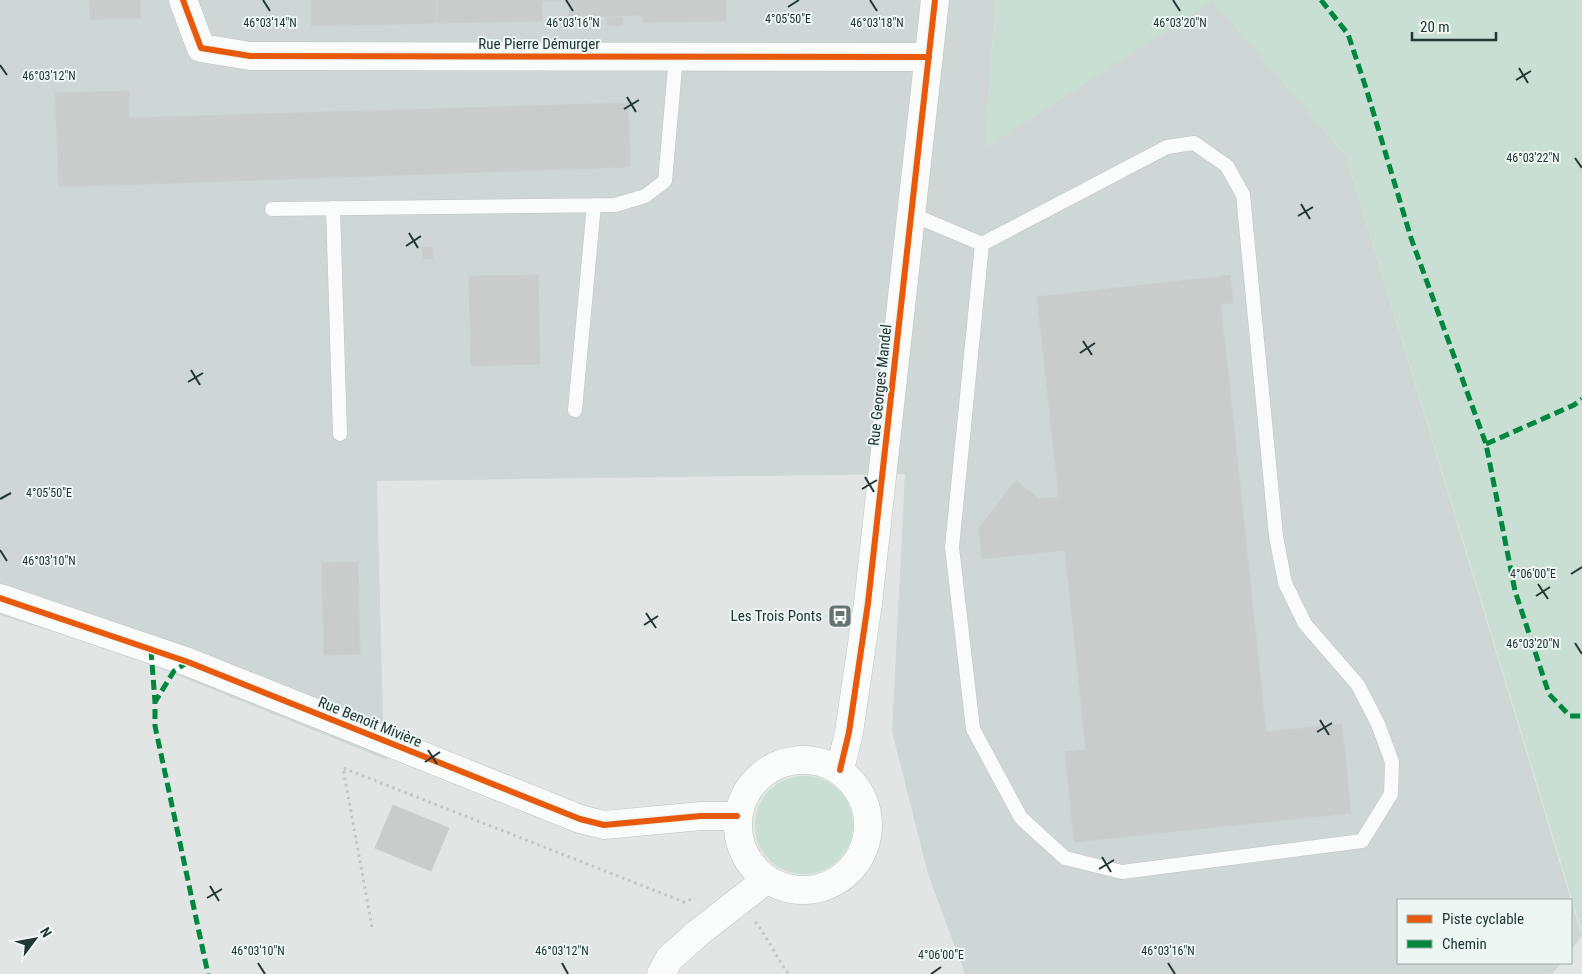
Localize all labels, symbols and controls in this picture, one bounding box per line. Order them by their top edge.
scale bar [1412,10,1496,42]
text: 4°05'50"E [765,12,811,26]
text: 46°03'14"N [243,16,297,30]
text: 46°03'16"N [546,16,600,30]
text: 46°03'18"N [850,16,904,30]
text: 46°03'20"N [1153,16,1207,30]
text: 20 m [1420,18,1450,36]
street label: Rue Pierre Démurger [478,35,600,53]
text: 46°03'12"N [22,69,76,83]
text: 46°03'22"N [1506,151,1560,165]
street label: Rue Georges Mandel [865,323,895,447]
text: 4°05'50"E [26,486,72,500]
text: 46°03'10"N [22,554,76,568]
text: 4°06'00"E [1510,567,1556,581]
bus stop icon: Les Trois Ponts [827,603,853,629]
place label: Les Trois Ponts [731,607,822,625]
text: 46°03'20"N [1506,637,1560,651]
street label: Rue Benoit Mivière [316,693,424,751]
legend [1397,899,1572,964]
text: Piste cyclable [1442,910,1524,928]
north arrow [10,914,60,964]
text: N [37,924,55,940]
text: Chemin [1442,935,1487,953]
text: 46°03'10"N [231,944,285,958]
text: 46°03'12"N [535,944,589,958]
text: 46°03'16"N [1141,944,1195,958]
text: 4°06'00"E [918,948,964,962]

